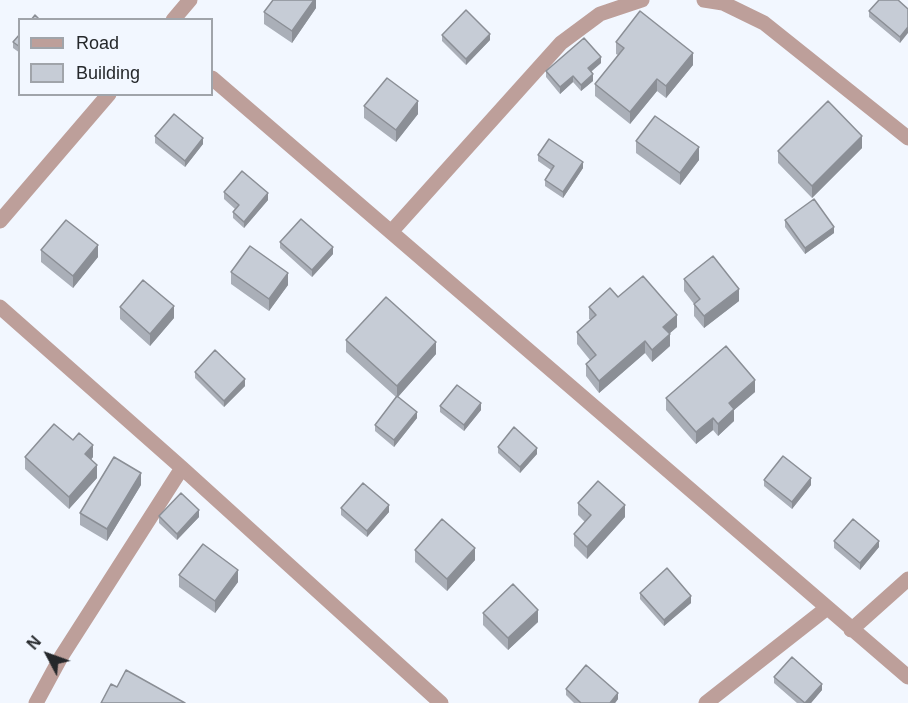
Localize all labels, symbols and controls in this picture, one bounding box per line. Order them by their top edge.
legend [18,18,213,96]
text: Road [76,33,119,53]
text: Building [76,63,140,83]
north arrow [18,625,78,685]
text: N [24,633,44,653]

